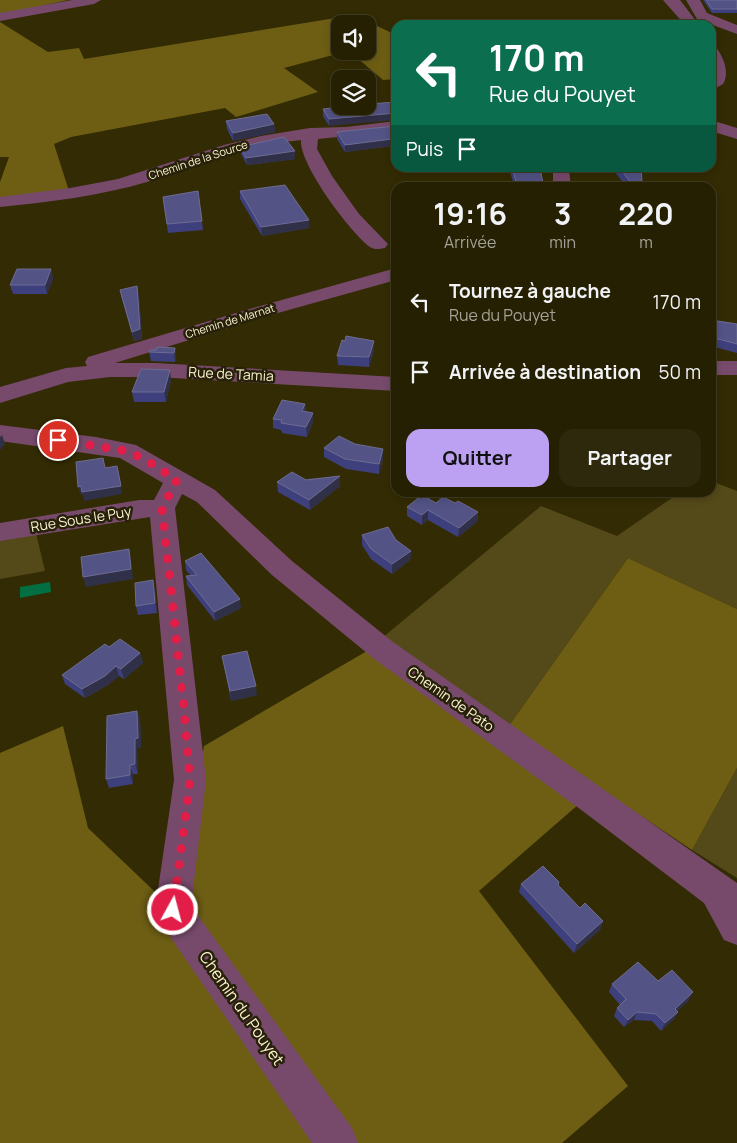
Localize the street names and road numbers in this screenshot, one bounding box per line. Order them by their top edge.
street label: Chemin de la Source [146,136,250,183]
street label: Chemin de Marnat [183,300,276,341]
street label: Rue de Tamia [188,362,274,385]
street label: Rue Sous le Puy [29,501,133,536]
street label: Chemin de Pato [404,662,498,735]
street label: Chemin du Pouyet [194,947,290,1069]

